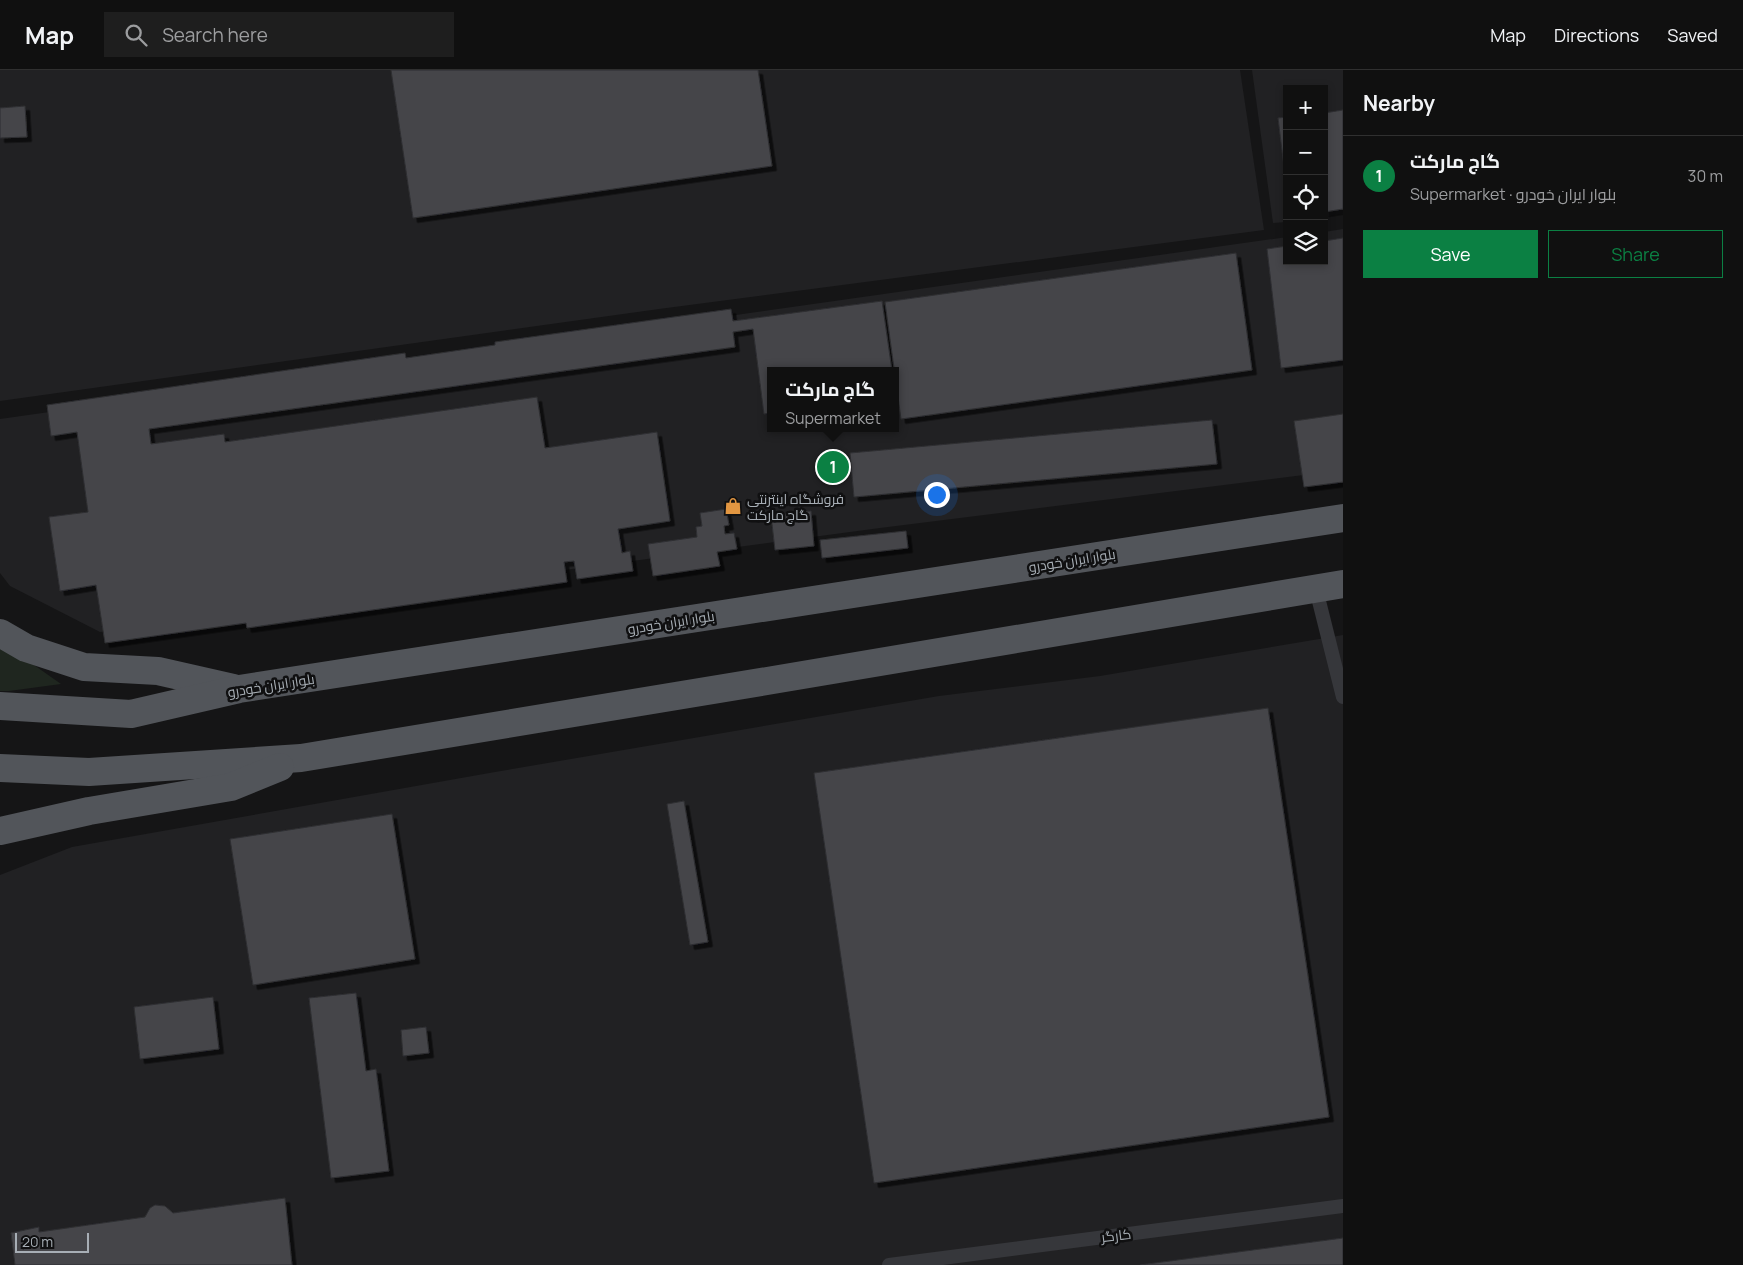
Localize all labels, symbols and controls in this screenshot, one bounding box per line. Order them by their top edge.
search box [104,12,454,57]
text: Map [25,18,74,51]
icon: search [122,21,150,49]
text: Search here [162,22,268,48]
text: Map [1490,23,1526,47]
text: Directions [1554,23,1639,47]
text: Saved [1667,23,1718,47]
map controls [1283,85,1328,265]
button: + [1283,85,1328,130]
text: Nearby [1363,89,1435,117]
button: − [1283,130,1328,175]
text: گاج مارکت [1410,148,1500,174]
text: 1 [1375,165,1383,187]
text: 30 m [1688,165,1723,187]
button: locate [1283,175,1328,220]
text: Supermarket · بلوار ایران خودرو [1410,183,1616,205]
button: layers [1283,220,1328,265]
button: Save [1363,230,1538,278]
button: Share [1548,230,1723,278]
popup [767,367,899,432]
text: گاج مارکت [785,376,875,402]
text: Supermarket [785,407,881,429]
pin: 1 [817,448,849,486]
your location [924,482,950,508]
place label: فروشگاه اینترنتی گاج مارکت [747,489,844,524]
shop icon: فروشگاه اینترنتی گاج مارکت [723,496,743,516]
street label: بلوار ایران خودرو [1027,544,1117,576]
street label: بلوار ایران خودرو [626,606,716,638]
street label: بلوار ایران خودرو [226,669,316,701]
street label: کارگر [1099,1224,1132,1246]
scale bar [15,1230,89,1253]
text: 20 m [22,1232,53,1251]

